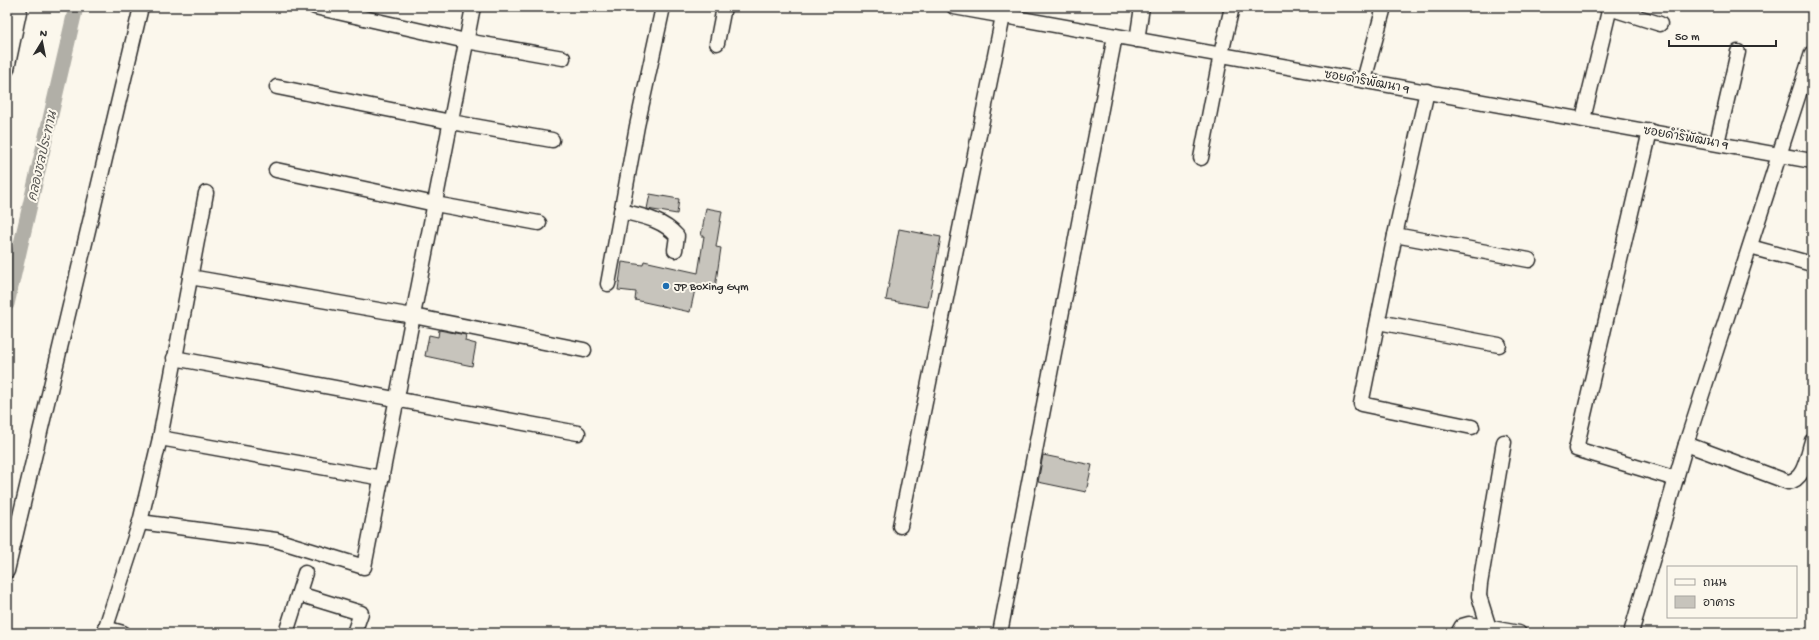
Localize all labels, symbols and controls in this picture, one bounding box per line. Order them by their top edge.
north arrow [22,22,62,62]
scale bar [1669,22,1776,48]
text: N [39,28,48,41]
text: 50 m [1675,31,1700,45]
street label: ซอยดำริพัฒนา 9 [1323,67,1411,97]
water label: คลองชลประทาน [24,108,61,203]
street label: ซอยดำริพัฒนา 9 [1642,123,1730,153]
marker: JP Boxing Gym [661,281,671,291]
place label: JP Boxing Gym [674,281,749,295]
legend [1667,566,1797,618]
text: ถนน [1703,577,1727,591]
text: อาคาร [1703,597,1735,611]

